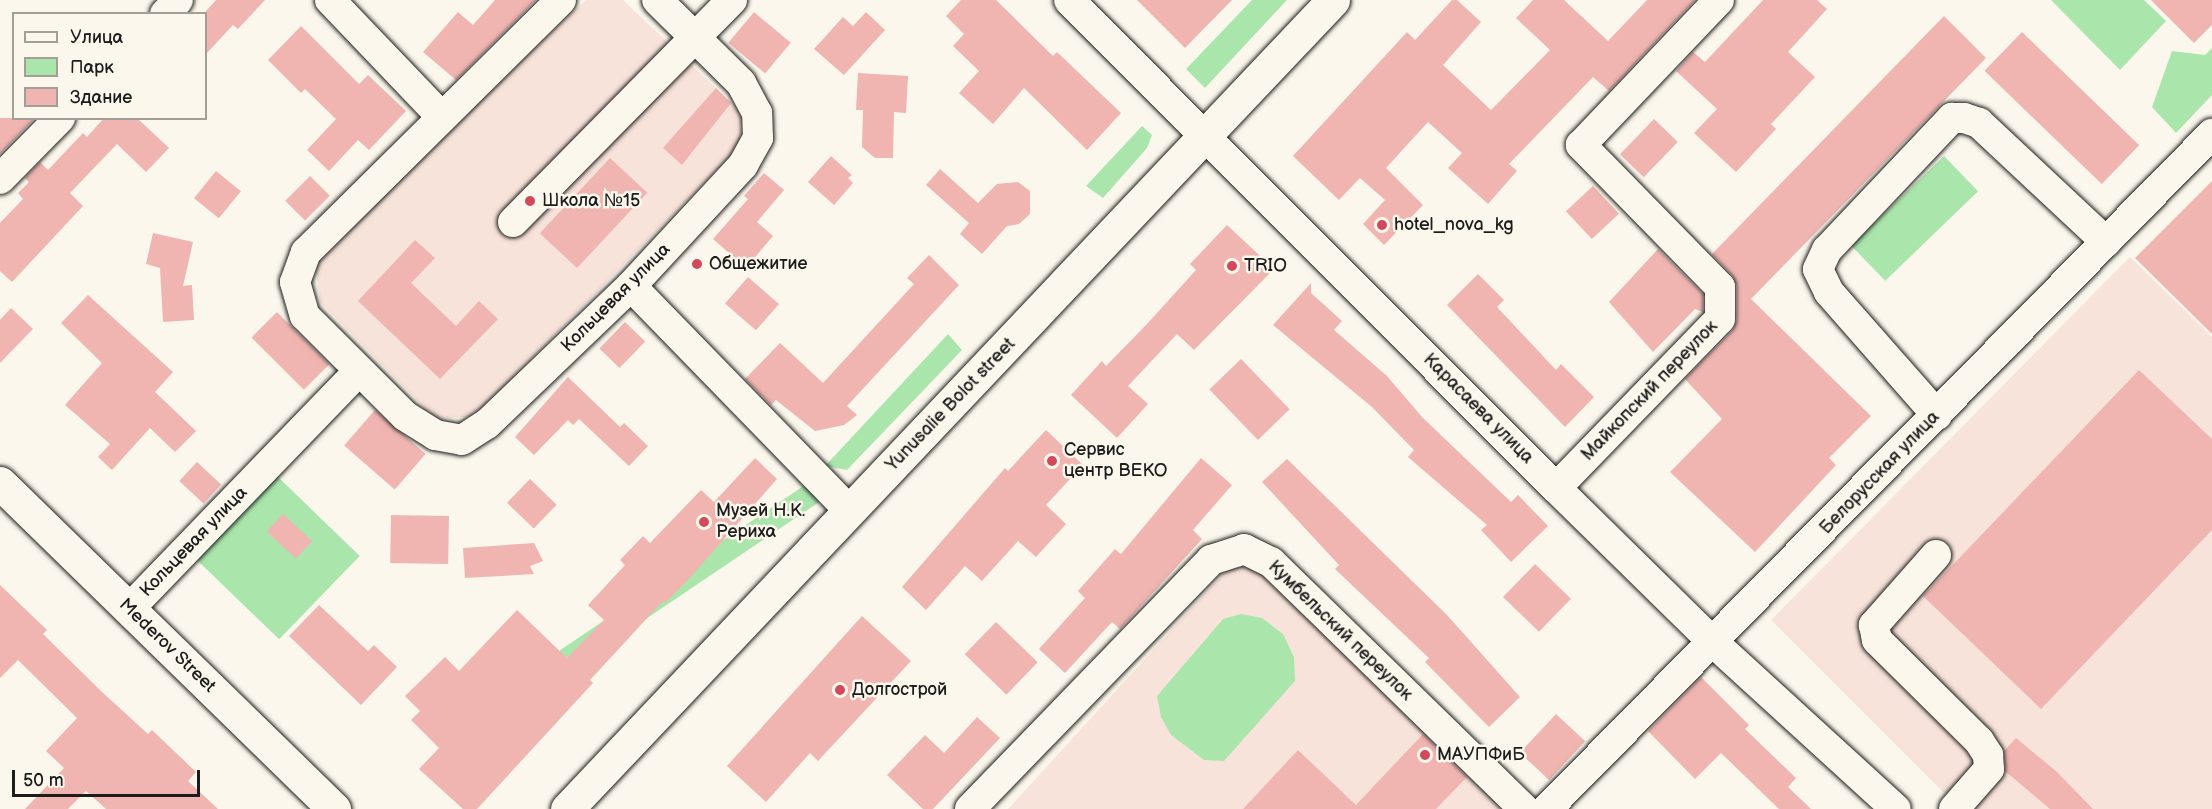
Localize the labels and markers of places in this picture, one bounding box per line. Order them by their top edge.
place label: Школа №15 [542,190,640,212]
marker: Школа №15 [523,194,537,208]
place label: hotel_nova_kg [1394,214,1514,236]
marker: hotel_nova_kg [1375,218,1389,232]
place label: Общежитие [709,253,808,275]
place label: TRIO [1244,255,1287,277]
marker: Общежитие [690,257,704,271]
marker: TRIO [1225,259,1239,273]
place label: Сервис центр BEKO [1064,440,1168,482]
marker: Сервис центр BEKO [1045,454,1059,468]
place label: Музей Н.К. Рериха [716,501,805,544]
marker: Музей Н.К. Рериха [697,515,711,529]
place label: Долгострой [852,679,947,701]
marker: Долгострой [833,683,847,697]
place label: МАУПФиБ [1437,744,1525,766]
marker: МАУПФиБ [1418,748,1432,762]

